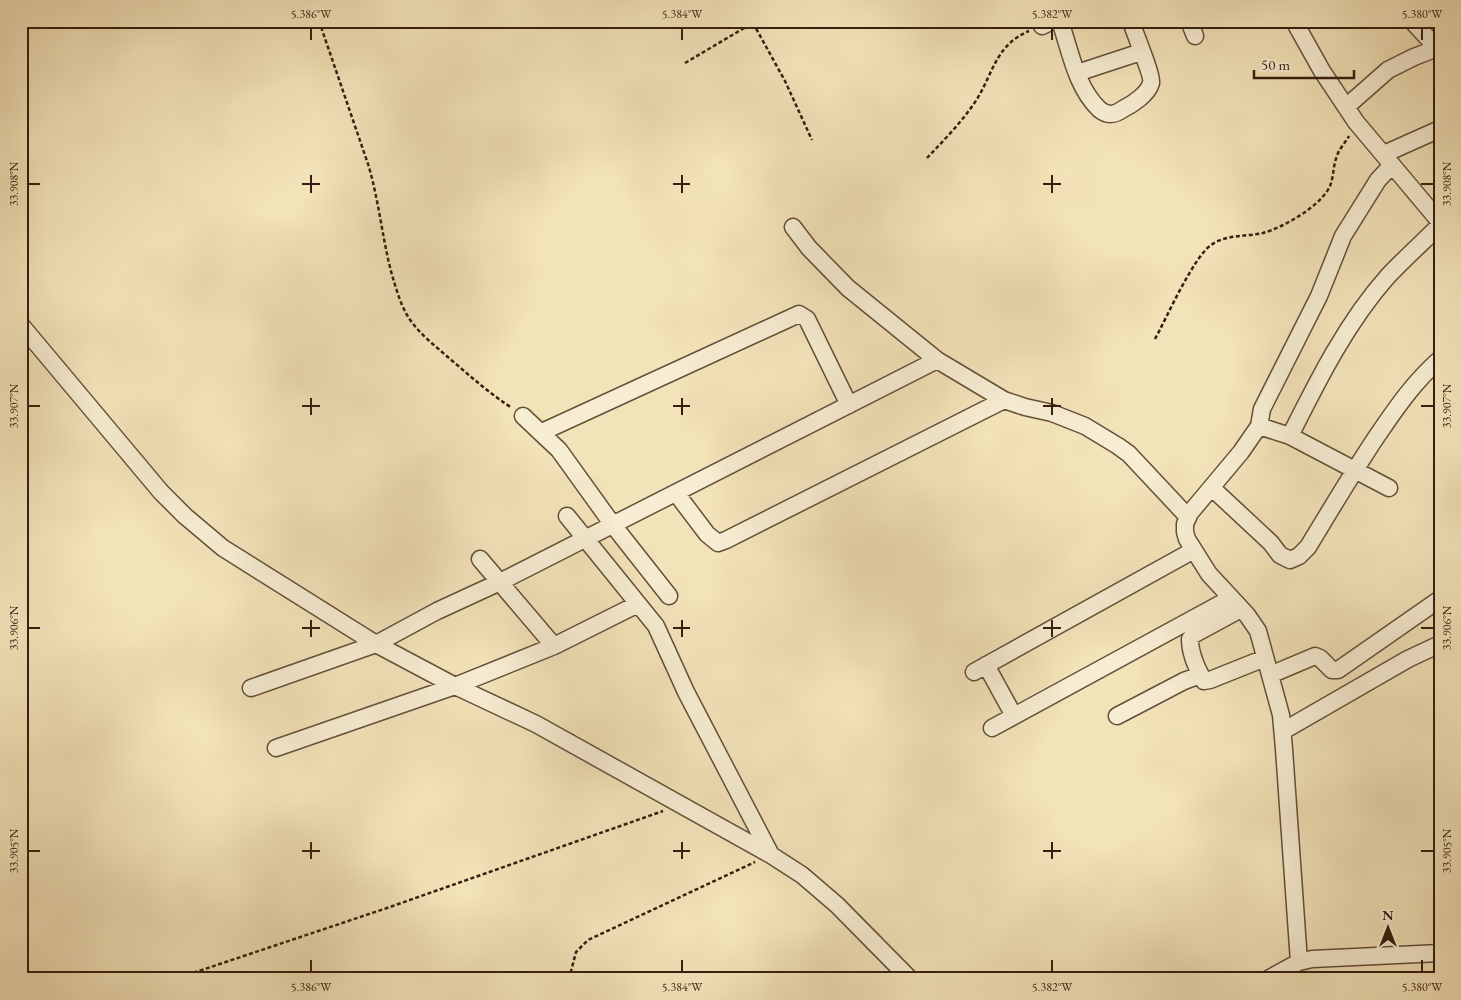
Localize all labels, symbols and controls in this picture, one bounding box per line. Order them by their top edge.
text: 5.386°W [291,6,332,22]
text: 5.384°W [662,6,703,22]
text: 5.382°W [1032,6,1073,22]
text: 5.380°W [1402,6,1443,22]
scale bar [1254,48,1354,80]
text: 50 m [1261,55,1290,74]
text: 33.908°N [6,161,22,206]
text: 33.908°N [1439,161,1455,206]
text: 33.907°N [6,383,22,428]
text: 33.907°N [1439,383,1455,428]
text: 33.906°N [6,605,22,650]
text: 33.906°N [1439,605,1455,650]
text: 33.905°N [6,828,22,873]
text: 33.905°N [1439,828,1455,873]
north arrow [1364,902,1414,952]
text: N [1382,906,1394,924]
text: 5.386°W [291,979,332,995]
text: 5.384°W [662,979,703,995]
text: 5.382°W [1032,979,1073,995]
text: 5.380°W [1402,979,1443,995]

